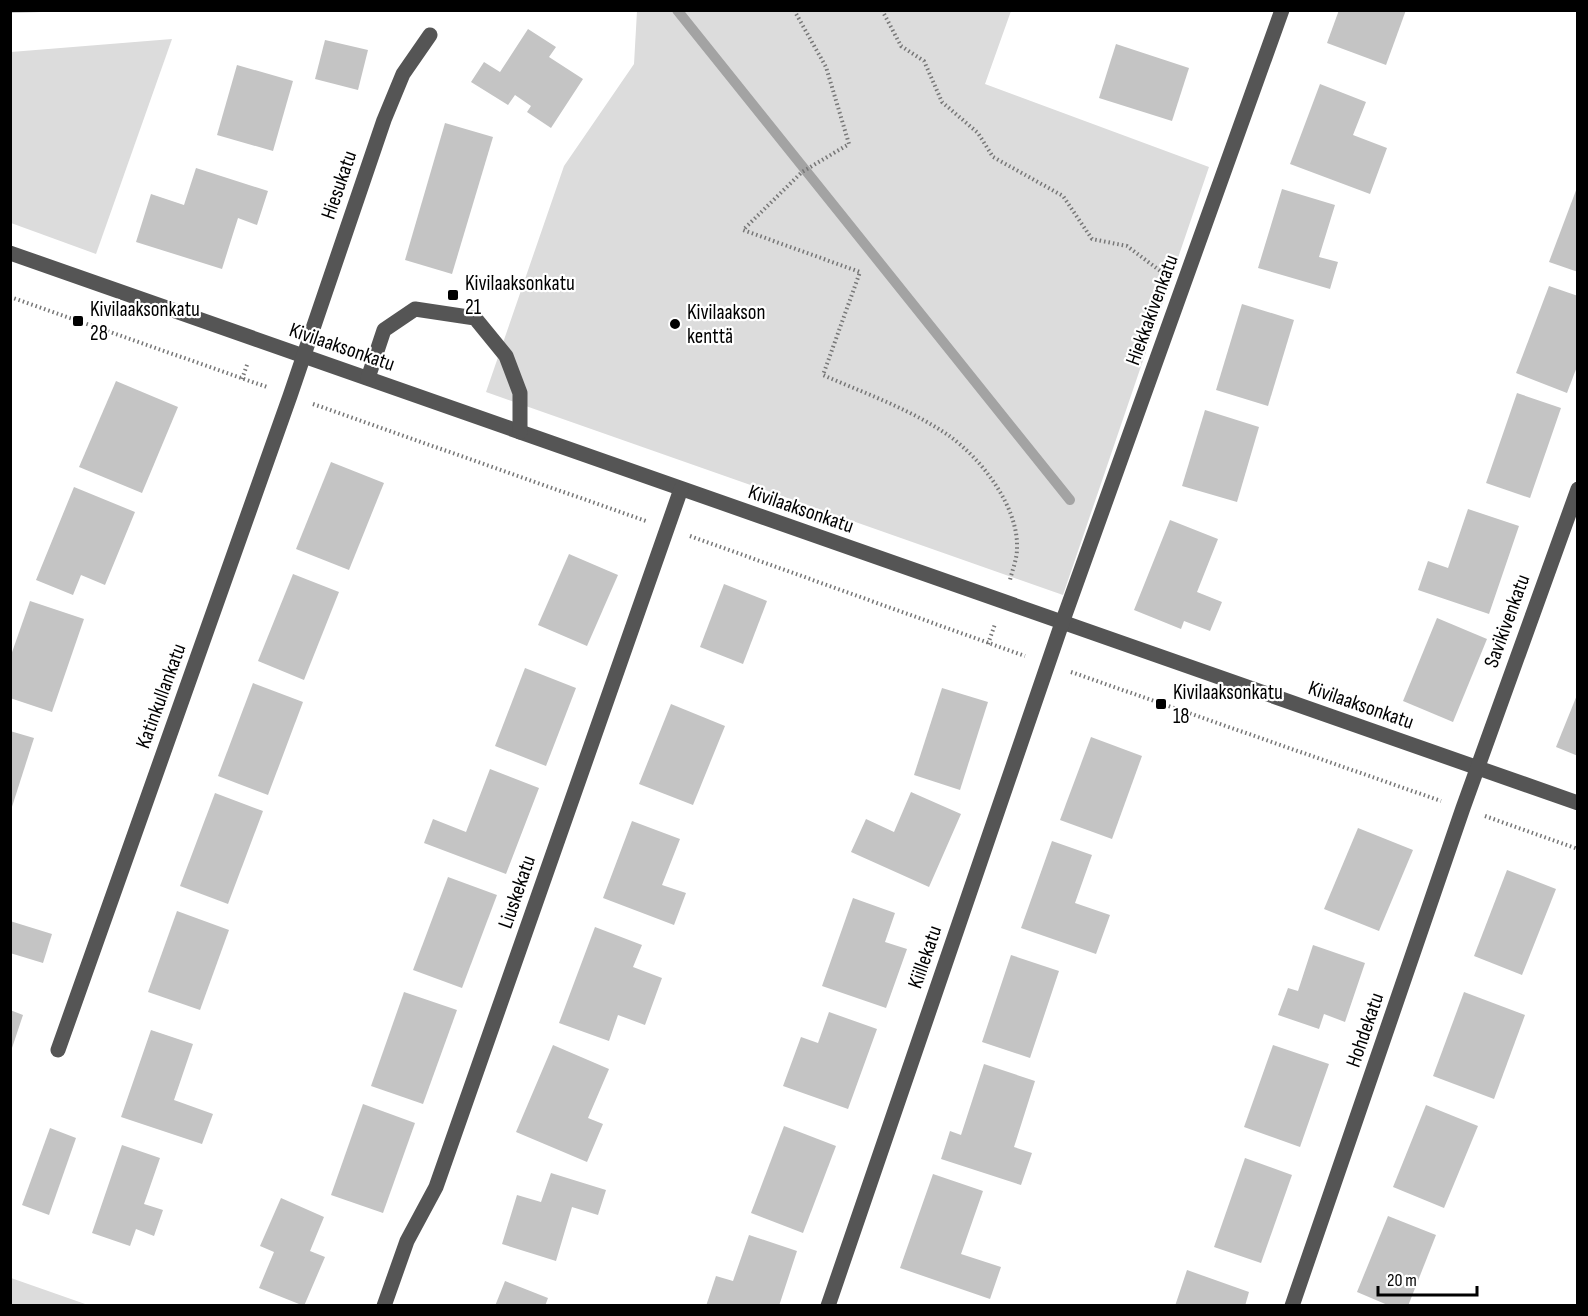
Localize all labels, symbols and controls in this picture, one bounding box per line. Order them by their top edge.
street label: Hiesukatu [316,148,362,222]
street label: Hiekkakivenkatu [1120,251,1184,369]
place label: Kivilaaksonkatu 21 [465,271,575,320]
marker: Kivilaaksonkatu 21 [446,288,460,302]
place label: Kivilaaksonkatu 28 [90,297,200,346]
place label: Kivilaakson kenttä [687,300,766,349]
marker: Kivilaaksonkatu 28 [71,314,85,328]
street label: Kivilaaksonkatu [286,317,398,377]
marker: Kivilaakson kenttä [668,317,682,331]
street label: Kivilaaksonkatu [745,479,857,539]
street label: Savikivenkatu [1479,571,1535,671]
street label: Katinkullankatu [130,640,192,752]
street label: Kivilaaksonkatu [1305,675,1417,735]
place label: Kivilaaksonkatu 18 [1173,680,1283,729]
marker: Kivilaaksonkatu 18 [1154,697,1168,711]
street label: Liuskekatu [493,852,541,932]
street label: Kiillekatu [903,922,947,992]
street label: Hohdekatu [1341,990,1389,1070]
scale bar [1378,1259,1477,1297]
text: 20 m [1387,1270,1417,1291]

